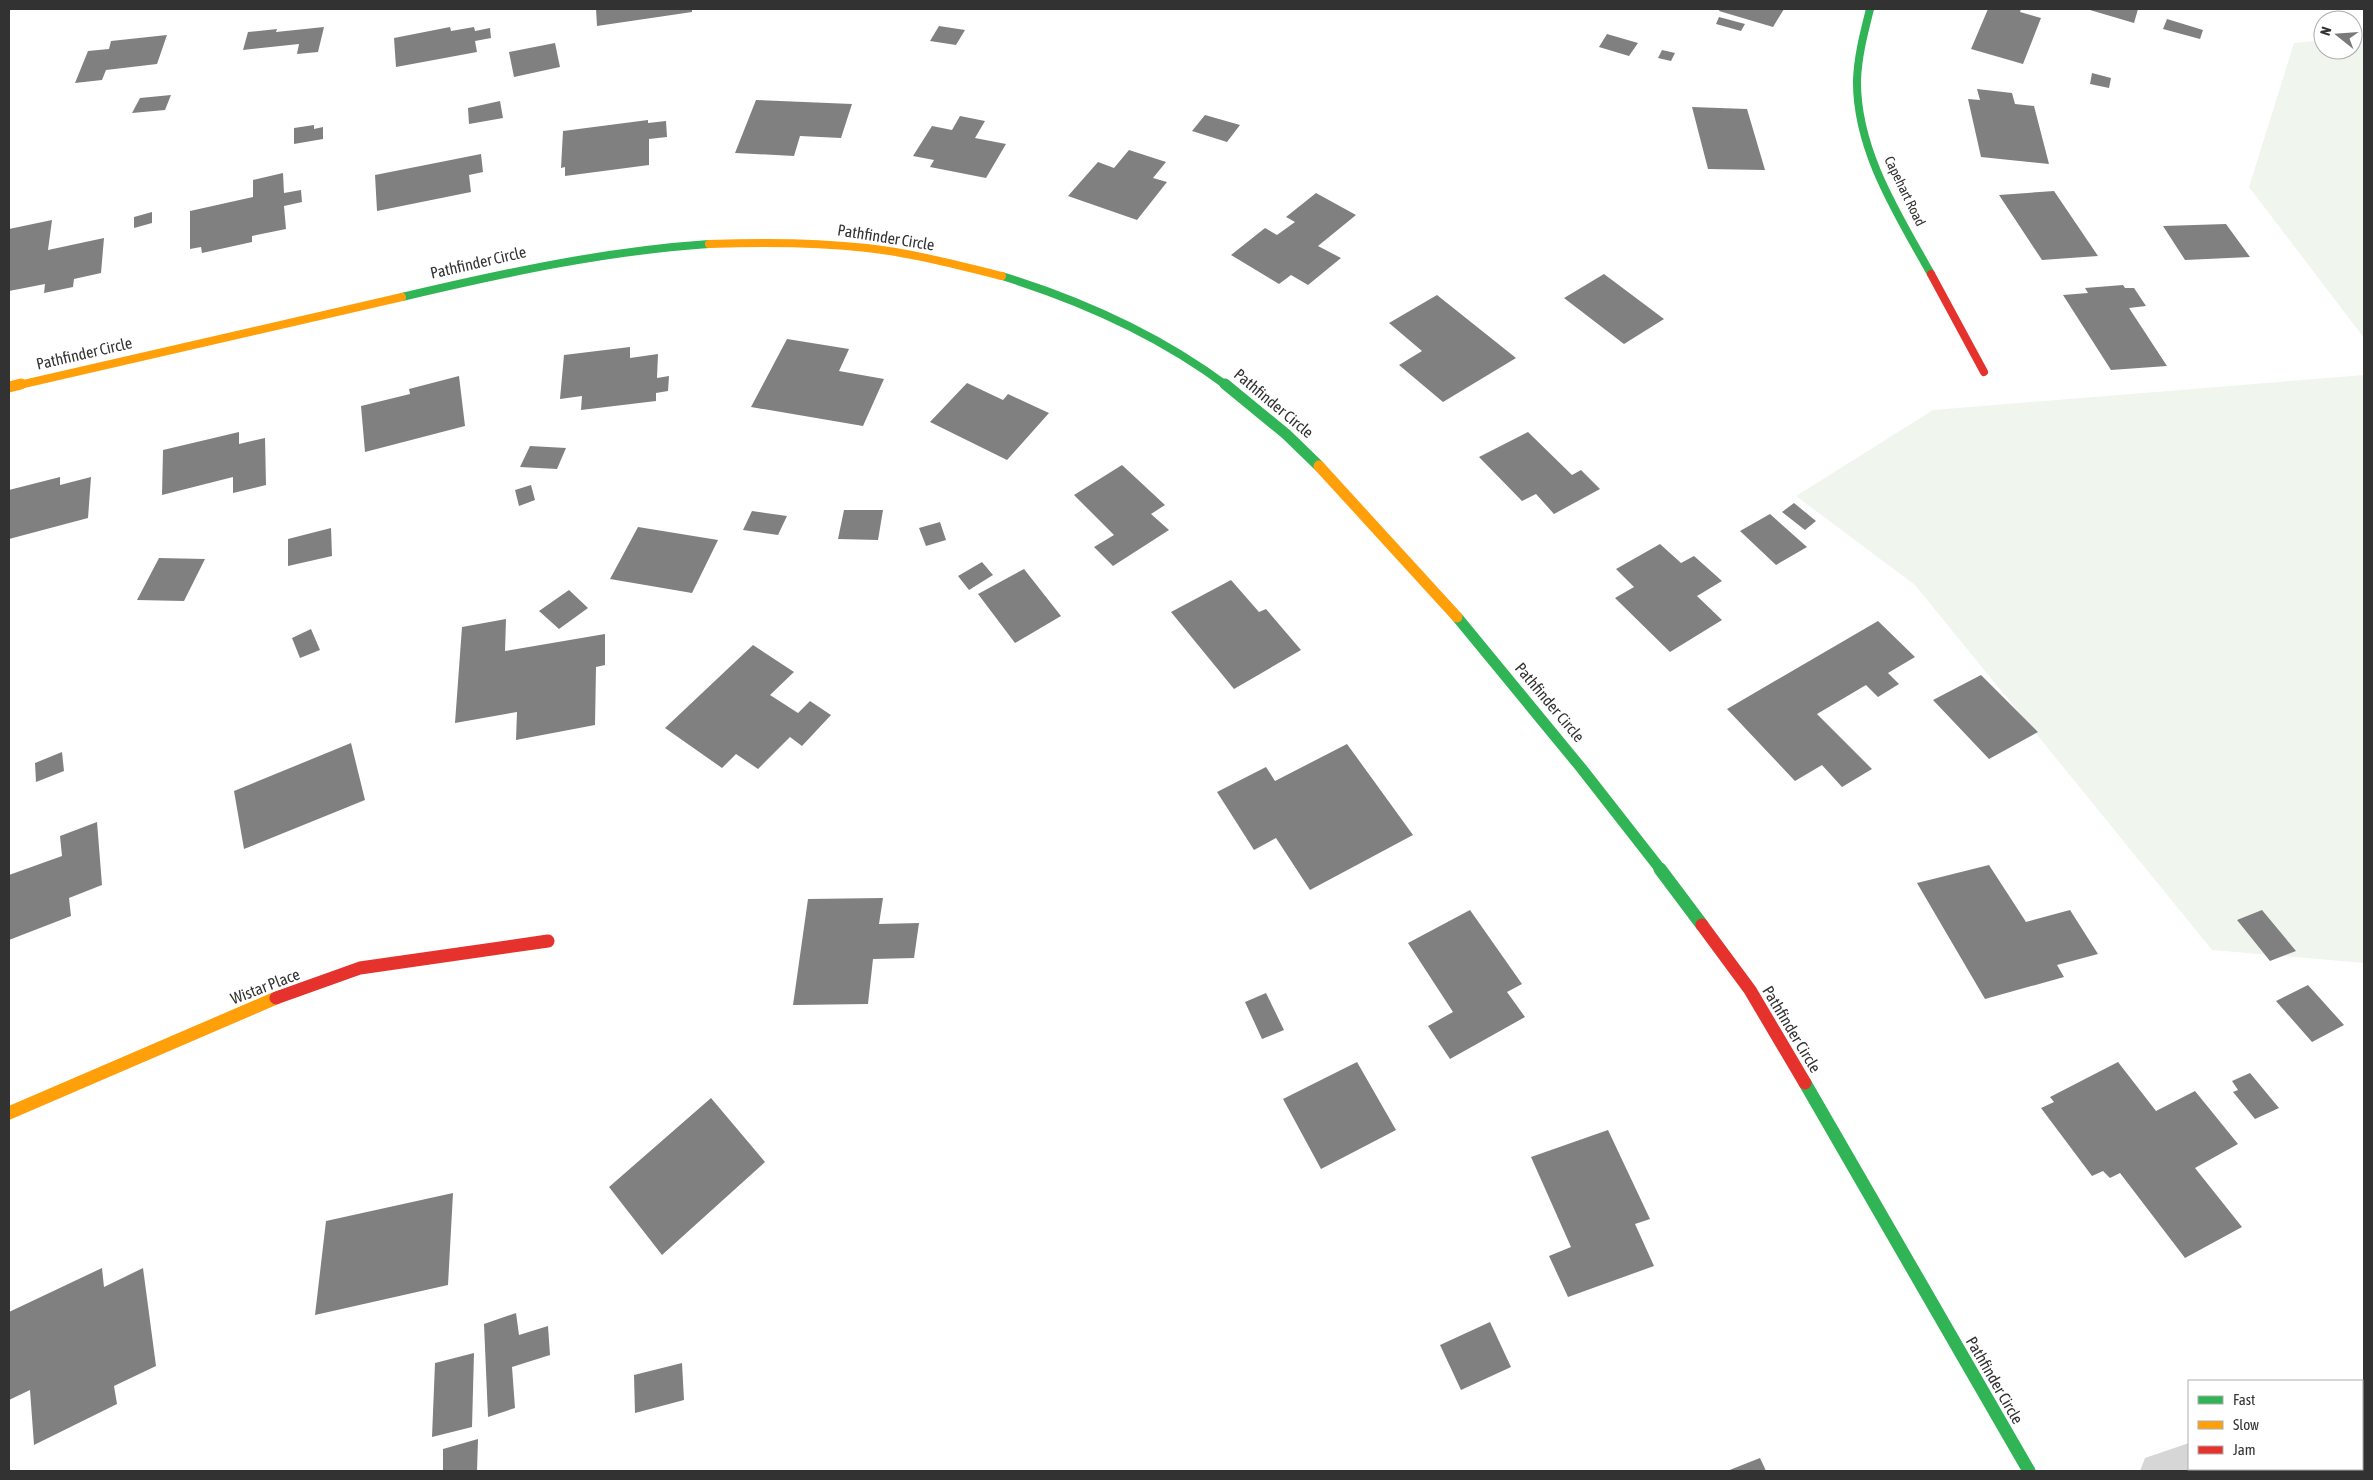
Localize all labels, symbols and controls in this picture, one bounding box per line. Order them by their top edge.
north arrow [2313,10,2363,60]
text: N [2317,25,2334,37]
street label: Capehart Road [1881,153,1929,229]
street label: Pathfinder Circle [836,220,936,254]
street label: Pathfinder Circle [428,242,528,282]
street label: Pathfinder Circle [34,333,134,373]
street label: Pathfinder Circle [1231,365,1317,441]
street label: Pathfinder Circle [1512,659,1588,745]
street label: Wistar Place [228,965,302,1007]
street label: Pathfinder Circle [1759,982,1825,1076]
street label: Pathfinder Circle [1963,1333,2027,1427]
legend [2188,1380,2363,1470]
text: Fast [2233,1391,2255,1408]
text: Slow [2233,1416,2259,1433]
text: Jam [2233,1441,2256,1458]

